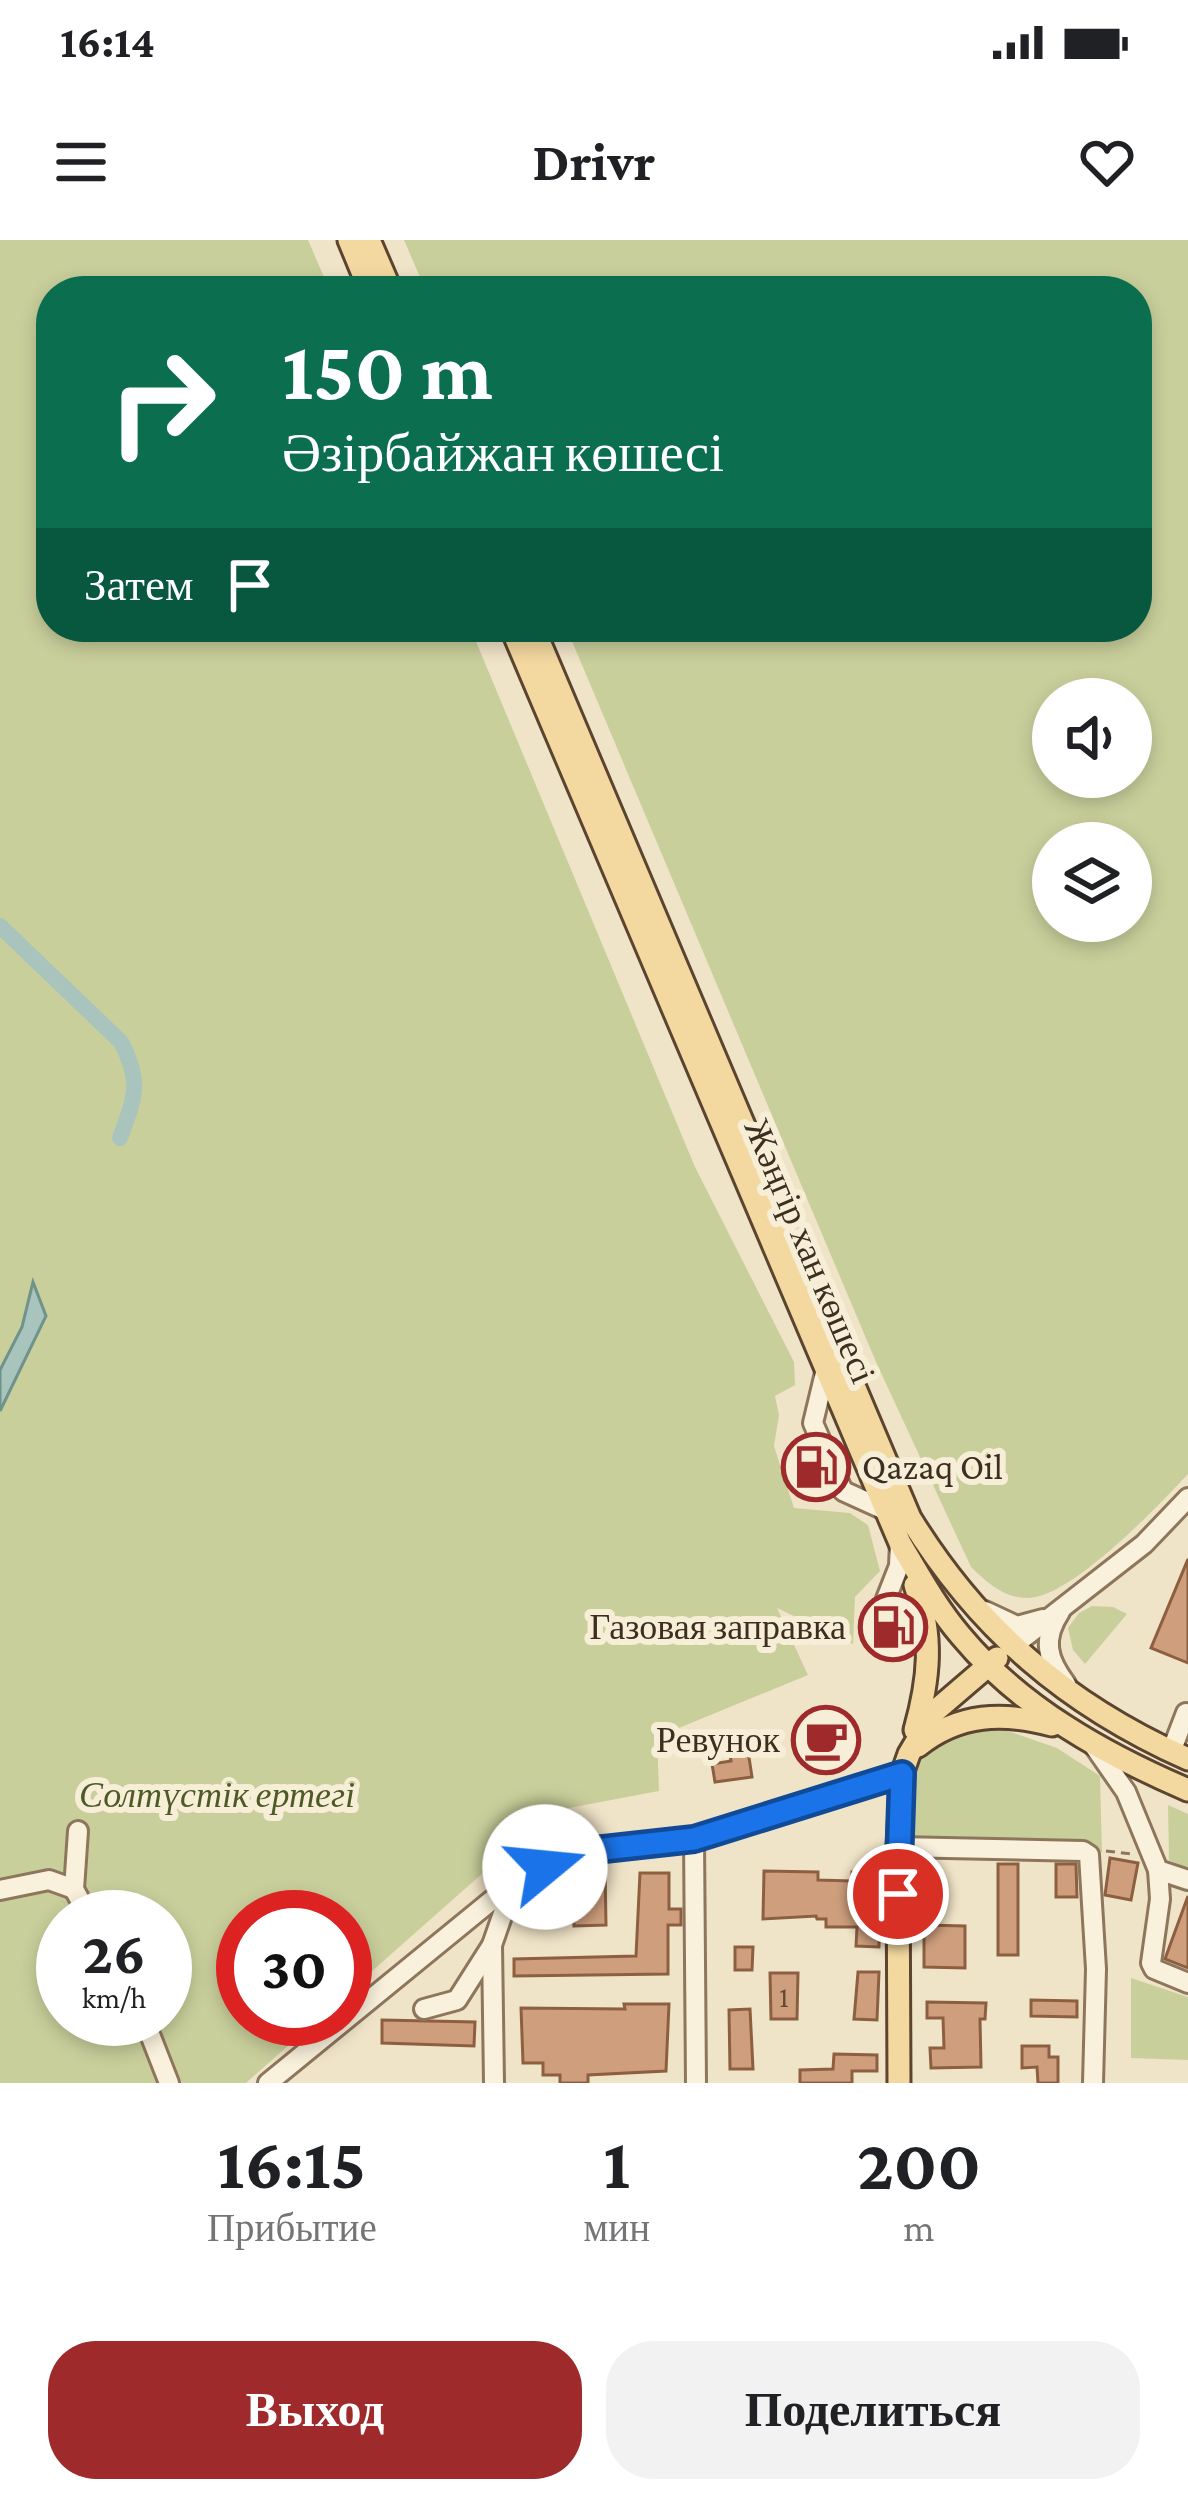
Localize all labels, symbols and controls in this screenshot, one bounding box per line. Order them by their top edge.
text: 16:14 [60,17,155,67]
icon: menu [48,129,114,195]
icon: heart [1074,129,1140,195]
text: Drivr [533,132,655,192]
icon: right [84,324,240,480]
text: 150 m [282,324,493,417]
text: Әзірбайжан көшесі [282,423,724,483]
icon: arrive [217,552,283,618]
text: Затем [84,560,193,610]
map controls [1032,678,1152,942]
button: sound [1032,678,1152,798]
button: layers [1032,822,1152,942]
street label: Жәңгір хан көшесі [736,1113,884,1389]
fuel station icon: Qazaq Oil [781,1432,851,1502]
place label: Qazaq Oil [862,1447,1003,1487]
fuel station icon: Газовая заправка [858,1592,928,1662]
place label: Газовая заправка [589,1607,846,1647]
cafe icon: Ревунок [791,1705,861,1775]
place label: Ревунок [656,1720,780,1760]
park label: Солтүстік ертегі [79,1775,355,1815]
position arrow [482,1804,608,1930]
pin [847,1843,949,1945]
icon: arrive [865,1861,931,1927]
speed limit sign: 30 [216,1890,372,2046]
text: 26 [82,1919,146,1986]
house number: 1 [779,1980,789,2013]
text: km/h [82,1981,146,2014]
text: 16:15 [218,2123,366,2203]
text: 1 [603,2123,630,2203]
text: 200 [857,2124,981,2204]
text: Прибытие [207,2206,377,2249]
text: мин [584,2206,650,2249]
text: m [903,2206,935,2249]
button: Выход [48,2341,582,2479]
button: Поделиться [606,2341,1140,2479]

